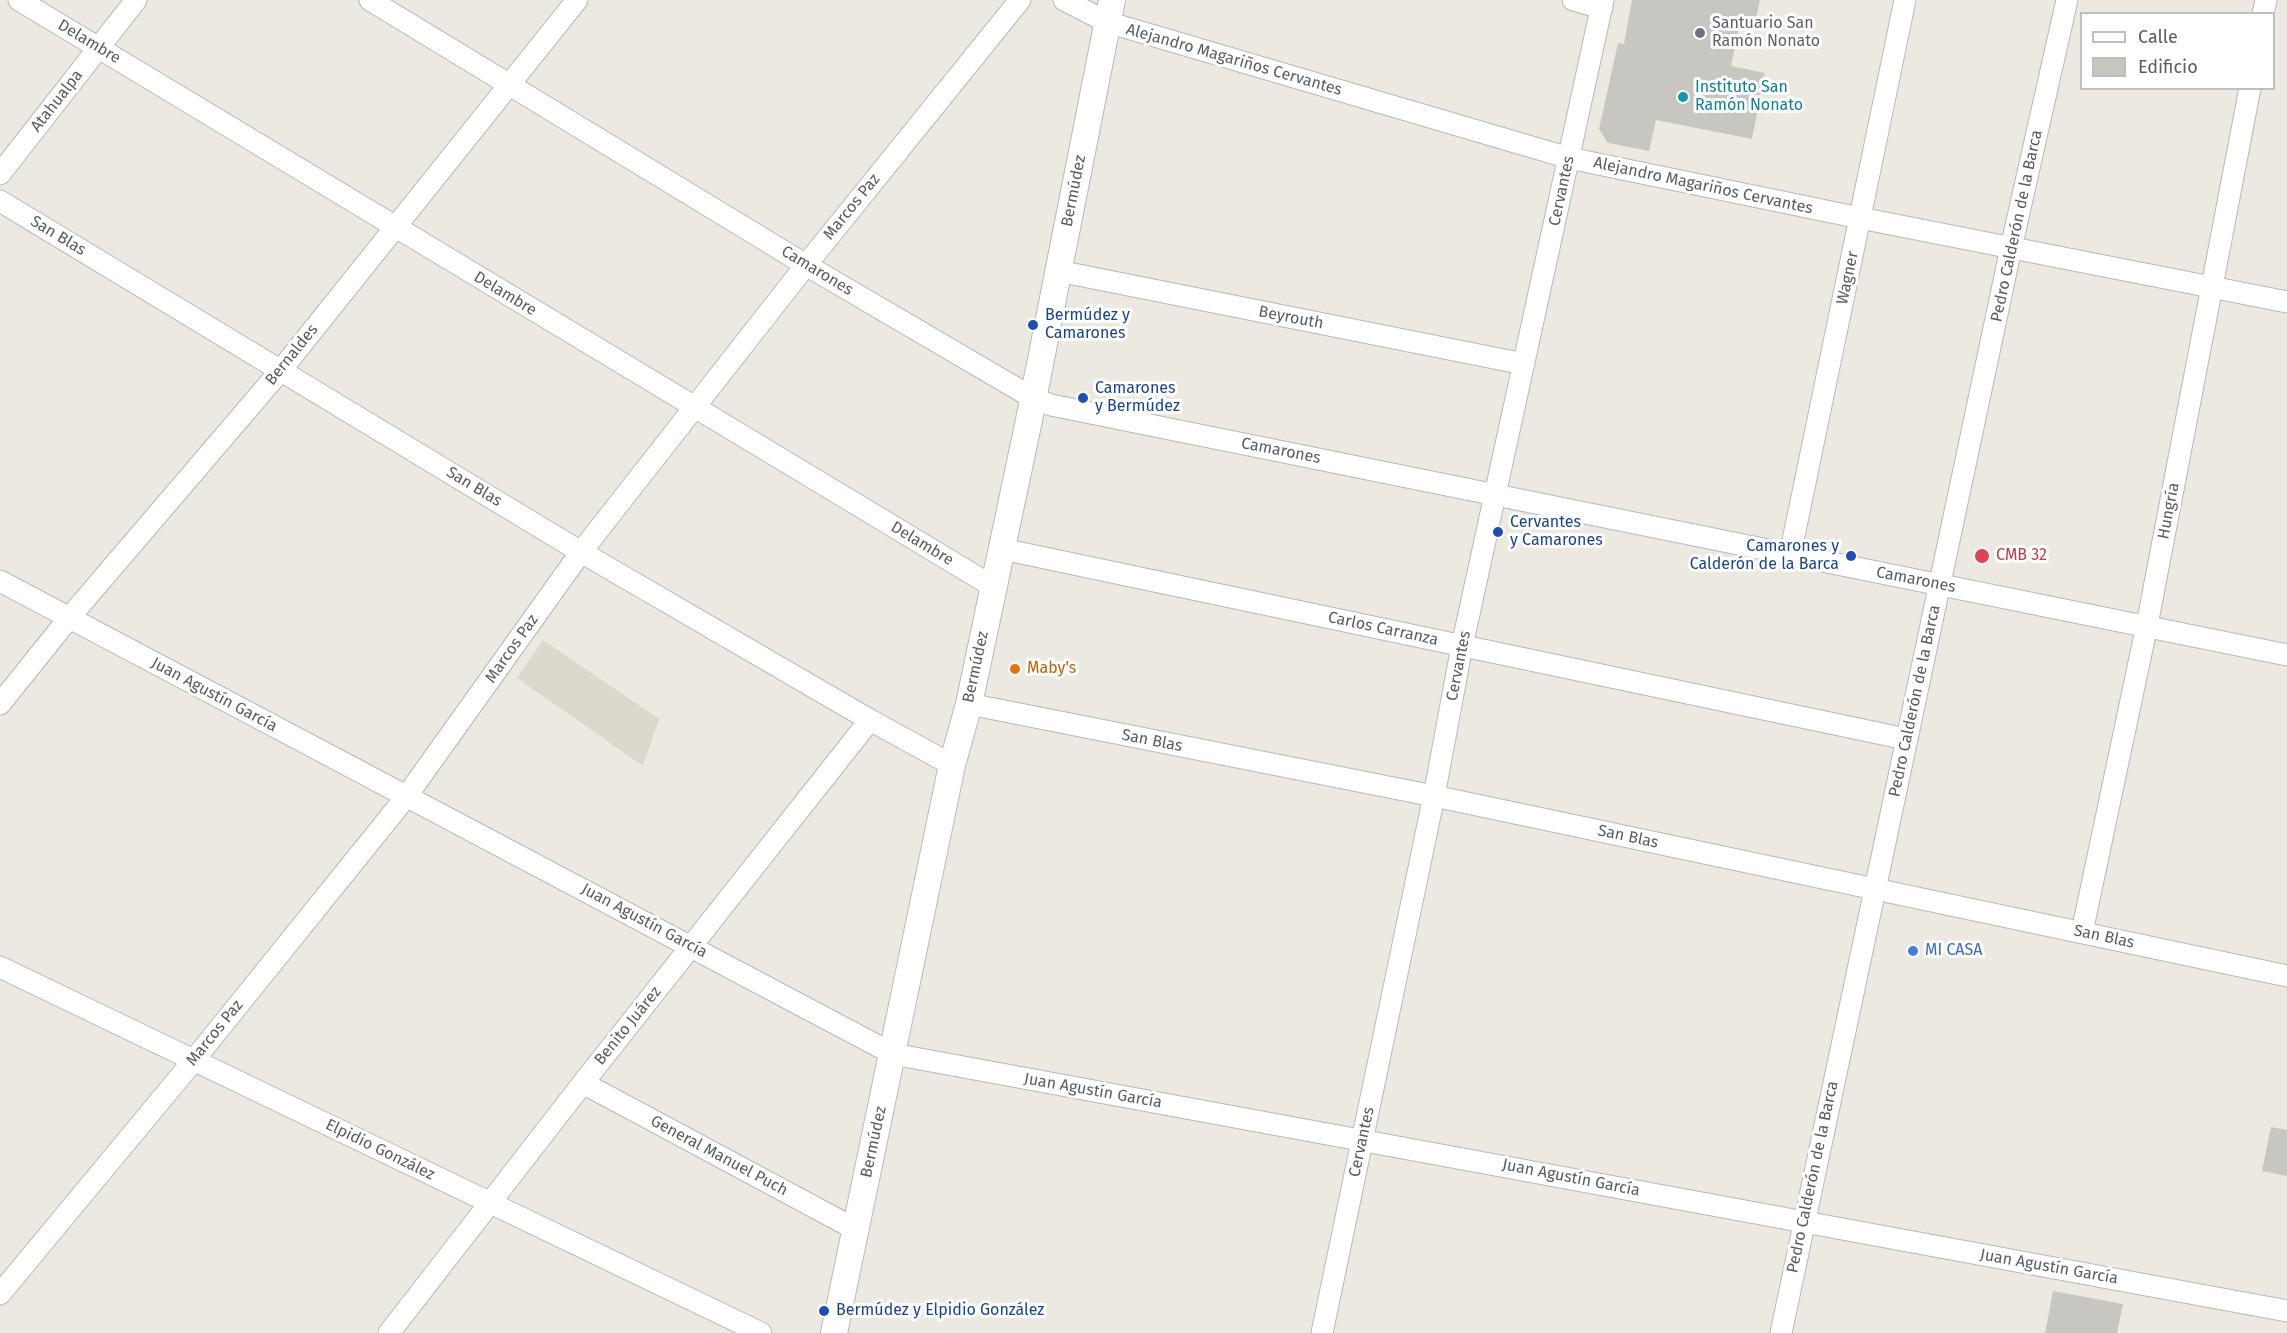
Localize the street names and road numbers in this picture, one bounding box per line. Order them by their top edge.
street label: Delambre [54,16,124,68]
street label: Alejandro Magariños Cervantes [1124,20,1344,100]
street label: Atahualpa [27,66,87,136]
street label: Pedro Calderón de la Barca [1987,128,2047,324]
street label: Bermúdez [1058,153,1090,229]
street label: Alejandro Magariños Cervantes [1592,153,1814,219]
street label: Cervantes [1545,154,1579,228]
street label: Marcos Paz [820,170,884,244]
street label: San Blas [27,212,89,260]
street label: Camarones [778,242,856,300]
street label: Wagner [1833,250,1863,306]
street label: Delambre [470,268,540,320]
street label: Beyrouth [1257,302,1325,334]
street label: Bernaldes [262,321,322,389]
street label: Camarones [1240,434,1322,468]
street label: San Blas [443,463,505,511]
street label: Hungría [2154,481,2184,541]
street label: Delambre [887,518,957,570]
street label: Camarones [1875,563,1957,597]
street label: Pedro Calderón de la Barca [1885,603,1945,799]
street label: Carlos Carranza [1326,608,1440,650]
street label: Marcos Paz [481,611,543,687]
street label: Bermúdez [959,629,993,705]
street label: Cervantes [1443,629,1475,703]
street label: Juan Agustín García [148,654,280,736]
street label: San Blas [1120,726,1184,756]
street label: San Blas [1596,821,1660,853]
street label: Juan Agustín García [578,880,710,962]
street label: San Blas [2072,921,2136,953]
street label: Benito Juárez [590,983,666,1069]
street label: Marcos Paz [183,996,247,1070]
street label: Juan Agustín García [1022,1069,1164,1113]
street label: Pedro Calderón de la Barca [1783,1079,1843,1275]
street label: Bermúdez [857,1104,891,1180]
street label: Cervantes [1345,1105,1379,1179]
street label: General Manuel Puch [647,1112,791,1200]
street label: Elpidio González [322,1115,438,1185]
street label: Juan Agustín García [1501,1155,1641,1201]
street label: Juan Agustín García [1978,1245,2120,1289]

